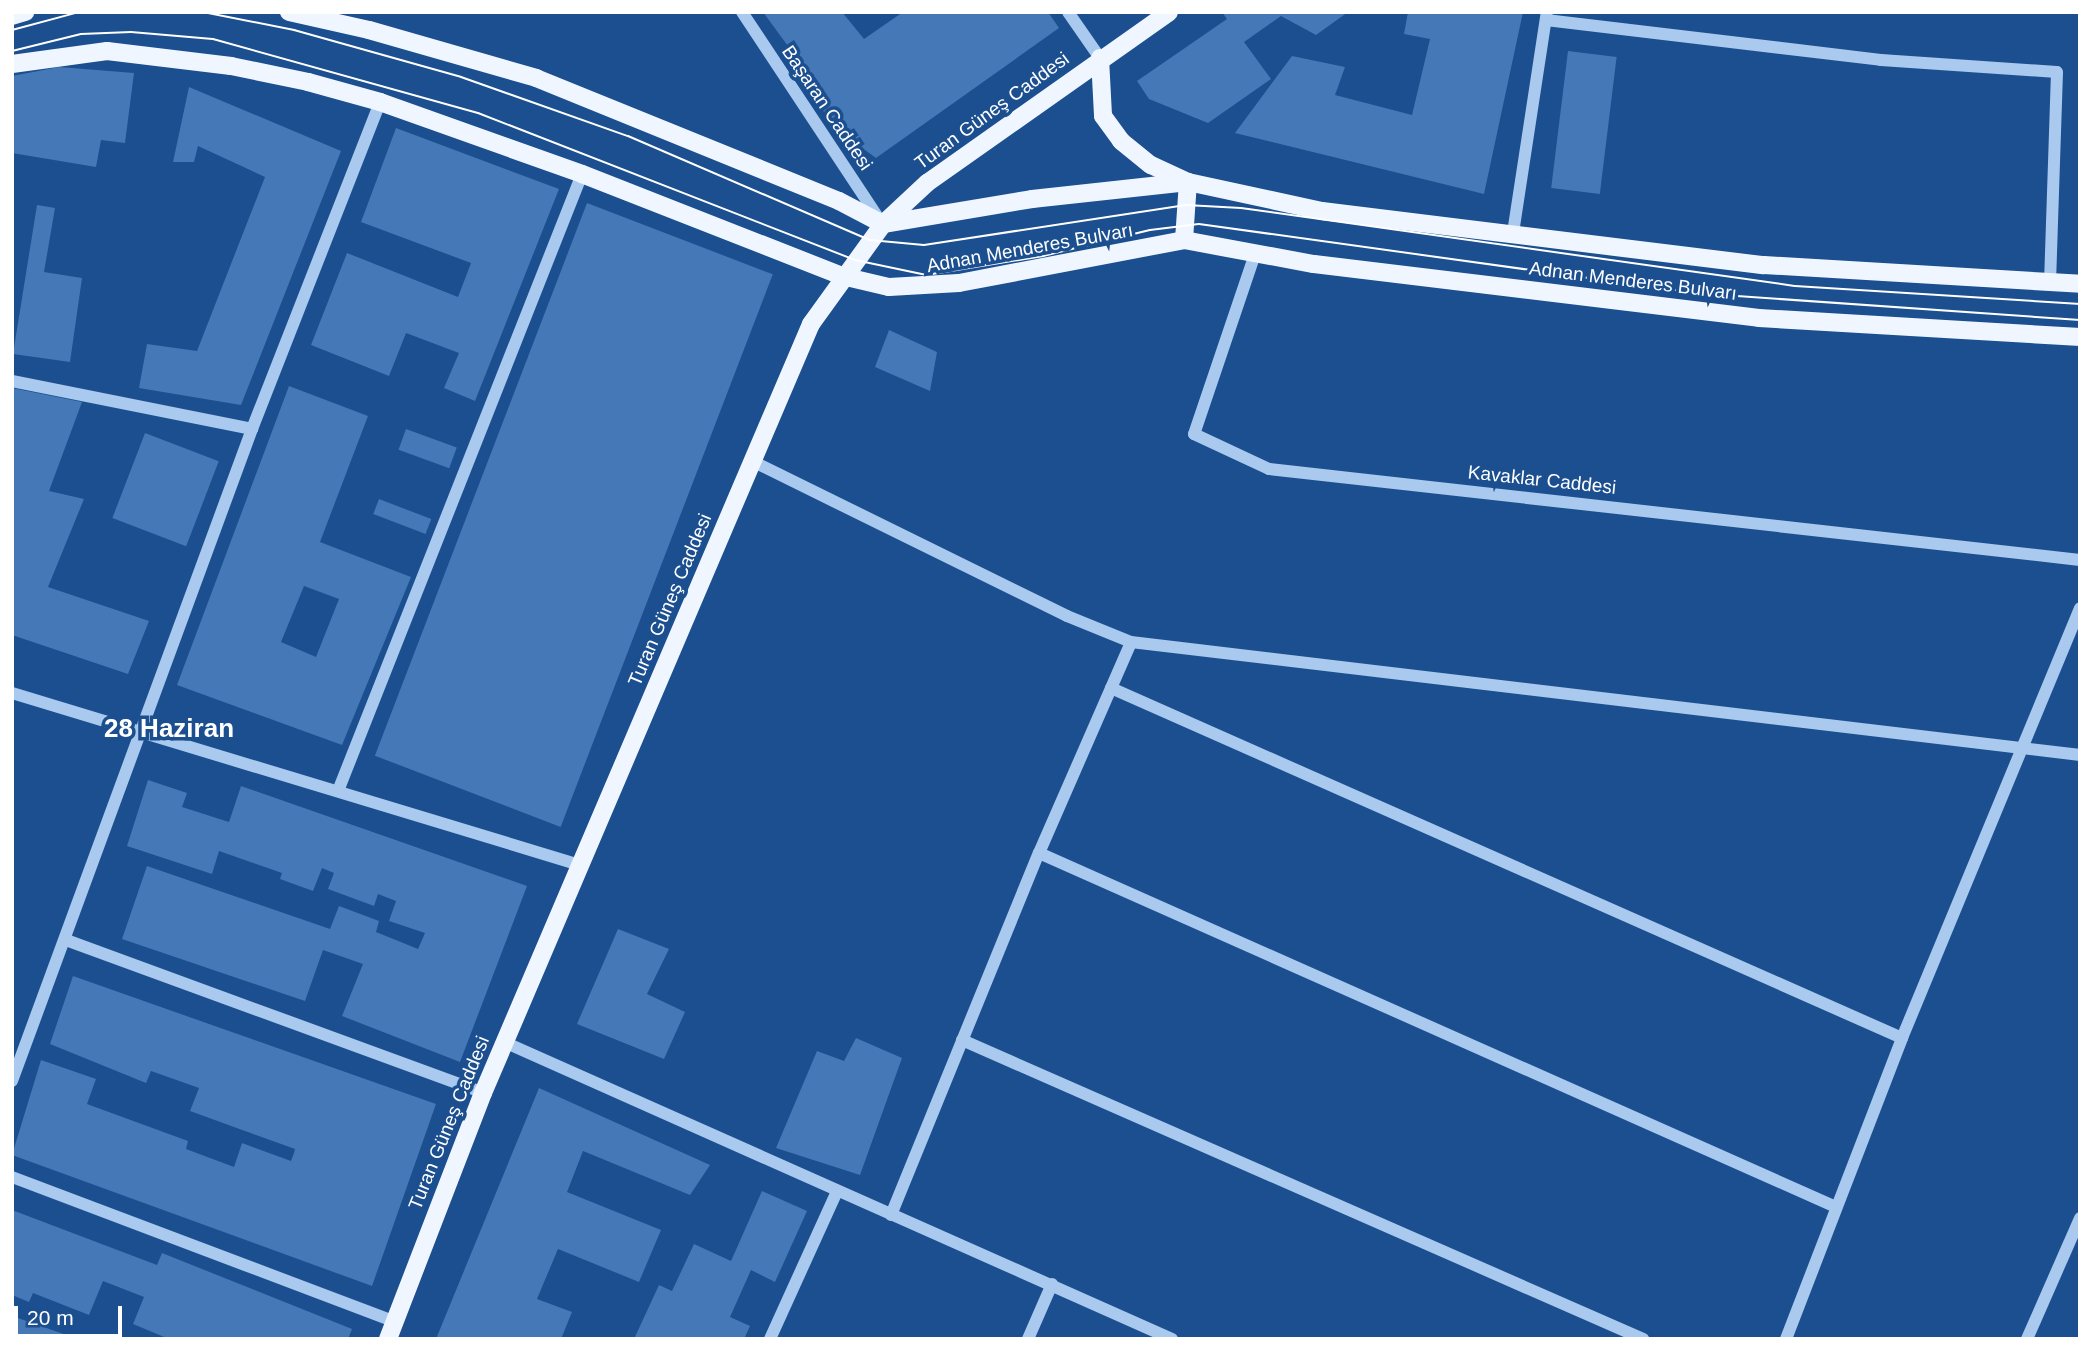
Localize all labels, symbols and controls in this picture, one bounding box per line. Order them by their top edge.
street label: Başaran Caddesi [777,41,877,175]
street label: Turan Güneş Caddesi [910,47,1074,175]
street label: Adnan Menderes Bulvarı [925,219,1135,277]
street label: Adnan Menderes Bulvarı [1528,257,1738,305]
street label: Kavaklar Caddesi [1467,461,1617,499]
street label: Turan Güneş Caddesi [623,510,717,690]
district label: 28 Haziran [104,713,234,745]
street label: Turan Güneş Caddesi [404,1033,494,1213]
scale bar [18,1292,126,1336]
text: 20 m [27,1306,74,1329]

